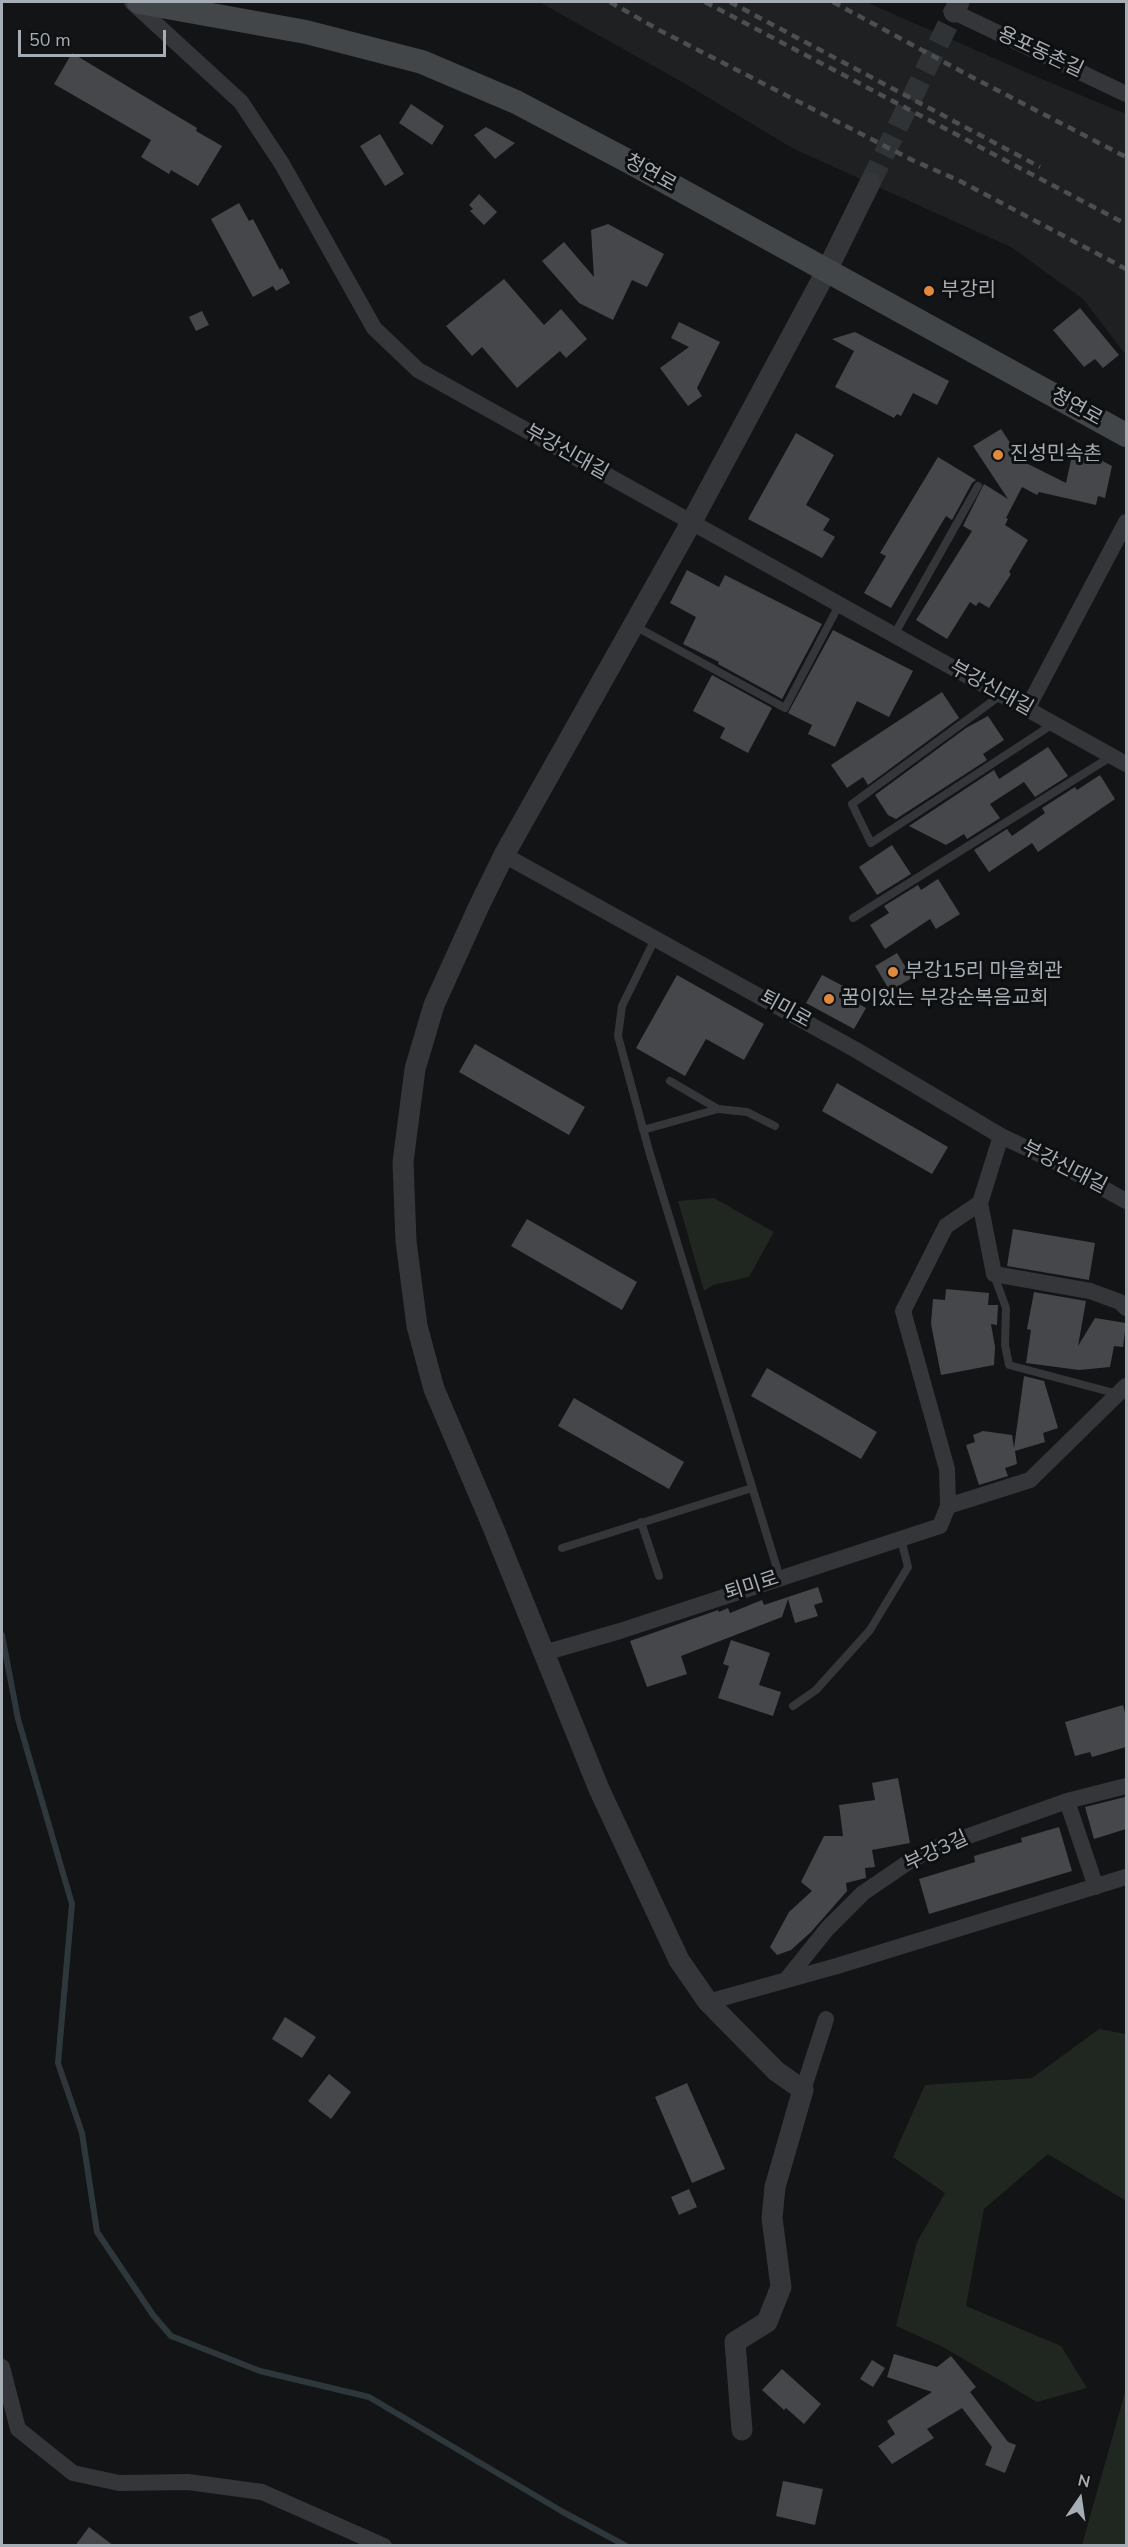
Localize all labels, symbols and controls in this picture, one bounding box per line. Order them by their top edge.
scale bar [21,18,170,56]
street label: 용포동촌길 [993,23,1087,83]
text: 50 m [29,28,71,52]
street label: 청연로 [620,150,680,198]
place label: 부강리 [941,279,996,303]
marker: 부강리 [922,284,936,298]
street label: 청연로 [1046,384,1106,432]
street label: 부강신대길 [520,420,612,486]
place label: 진성민속촌 [1010,443,1102,467]
marker: 진성민속촌 [991,448,1005,462]
street label: 부강신대길 [945,656,1037,722]
place label: 부강15리 마을회관 [905,960,1063,984]
marker: 부강15리 마을회관 [886,965,900,979]
street label: 퇴미로 [755,986,815,1034]
place label: 꿈이있는 부강순복음교회 [841,987,1049,1011]
marker: 꿈이있는 부강순복음교회 [822,992,836,1006]
street label: 부강신대길 [1018,1136,1110,1200]
street label: 퇴미로 [722,1567,782,1607]
street label: 부강3길 [901,1827,973,1877]
north arrow [1050,2469,1110,2529]
text: N [1076,2469,1092,2494]

